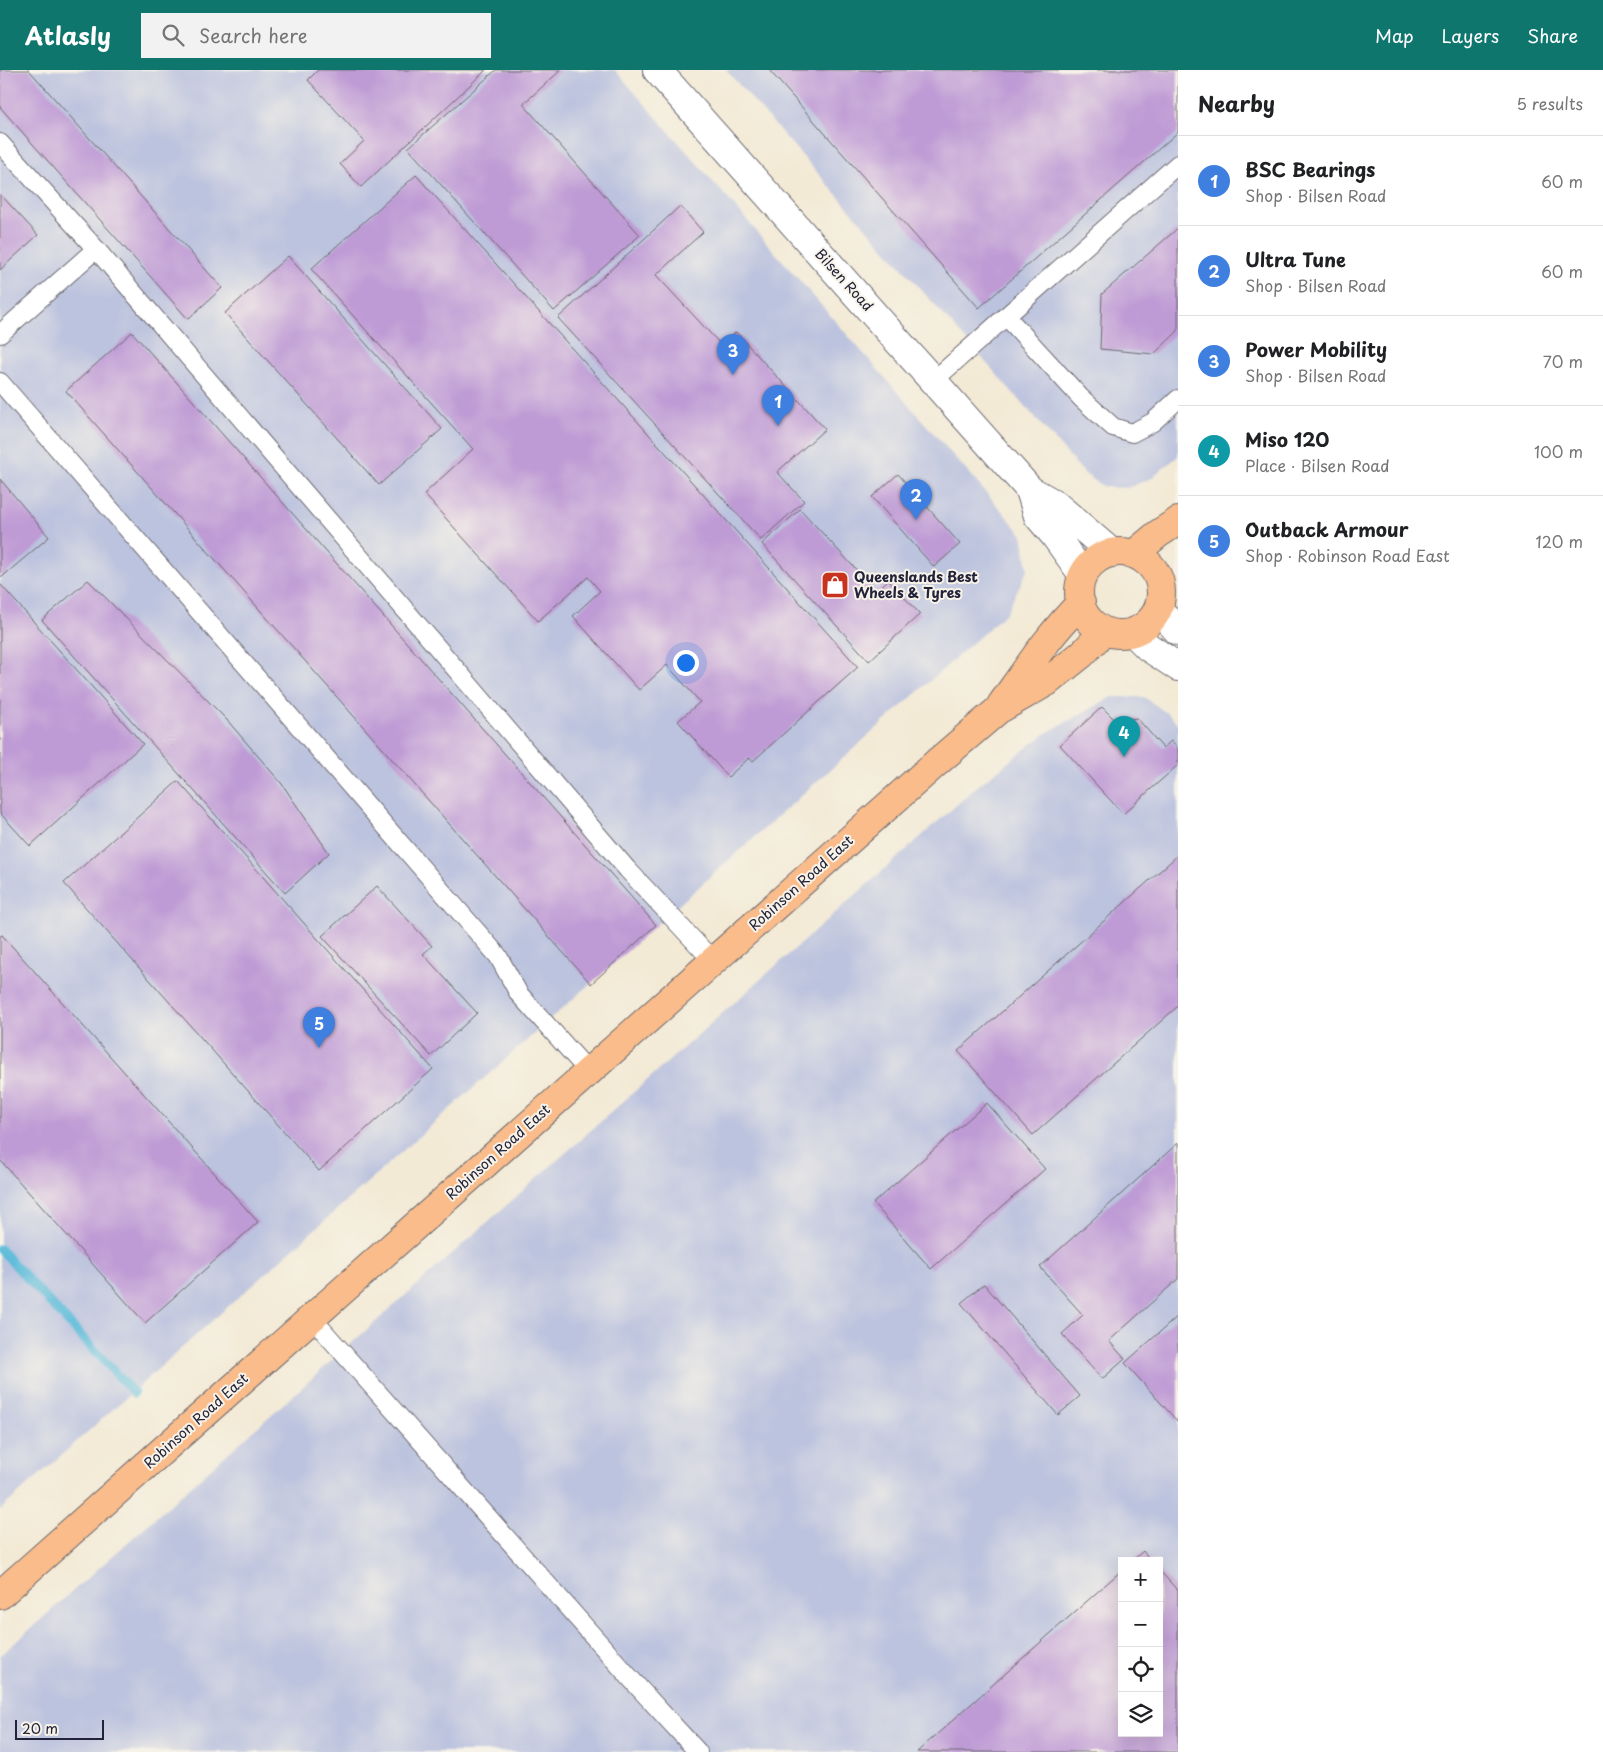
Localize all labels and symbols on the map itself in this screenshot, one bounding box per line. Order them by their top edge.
street label: Bilsen Road [810,244,878,316]
pin: 3 [717,334,749,375]
pin: 1 [762,385,794,426]
pin: 2 [900,479,932,520]
place label: Queenslands Best Wheels & Tyres [854,566,978,603]
shop icon: Queenslands Best Wheels & Tyres [820,570,850,600]
your location [673,650,699,676]
pin: 4 [1108,716,1140,757]
street label: Robinson Road East [744,830,858,935]
pin: 5 [303,1007,335,1048]
street label: Robinson Road East [441,1099,555,1204]
street label: Robinson Road East [139,1368,253,1473]
scale bar [15,1717,104,1740]

